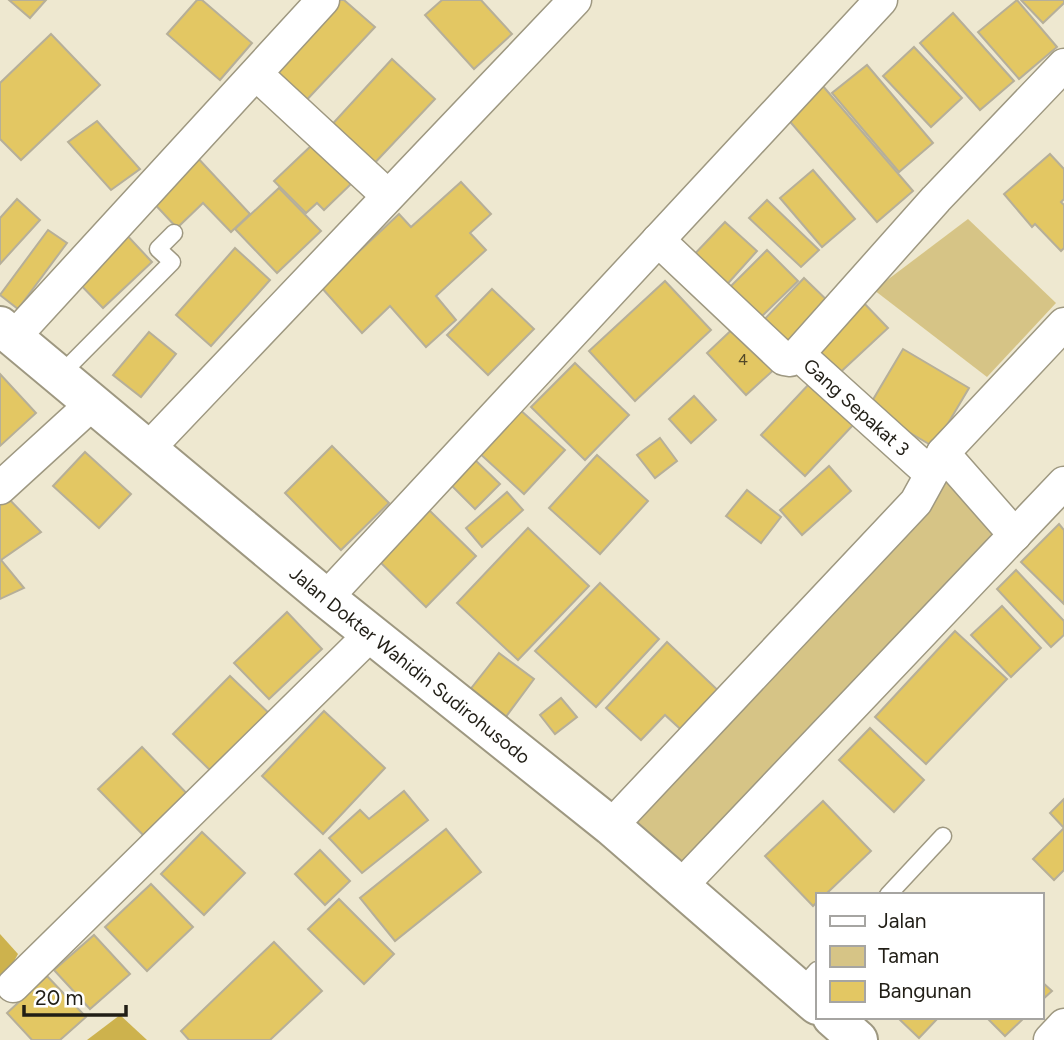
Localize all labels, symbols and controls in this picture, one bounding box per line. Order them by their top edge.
house number: 4 [738,350,748,369]
street label: Gang Sepakat 3 [799,354,914,461]
street label: Jalan Dokter Wahidin Sudirohusodo [285,562,535,769]
legend [816,893,1043,1019]
text: Jalan [878,908,927,933]
text: Taman [878,943,939,968]
scale bar [24,974,126,1018]
text: Bangunan [878,978,971,1003]
text: 20 m [35,985,83,1010]

